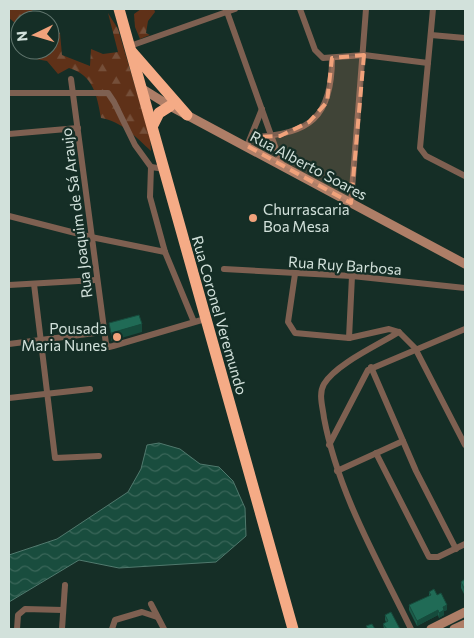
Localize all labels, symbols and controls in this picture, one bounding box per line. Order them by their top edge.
north arrow [10,10,60,60]
text: N [13,30,30,42]
street label: Rua Joaquim de Sá Araujo [57,127,95,299]
street label: Rua Alberto Soares [247,127,371,204]
place label: Churrascaria Boa Mesa [263,200,350,235]
marker: Churrascaria Boa Mesa [247,212,259,224]
street label: Rua Coronel Veremundo [189,233,251,397]
street label: Rua Ruy Barbosa [288,252,402,278]
place label: Pousada Maria Nunes [21,319,107,354]
marker: Pousada Maria Nunes [111,331,123,343]

